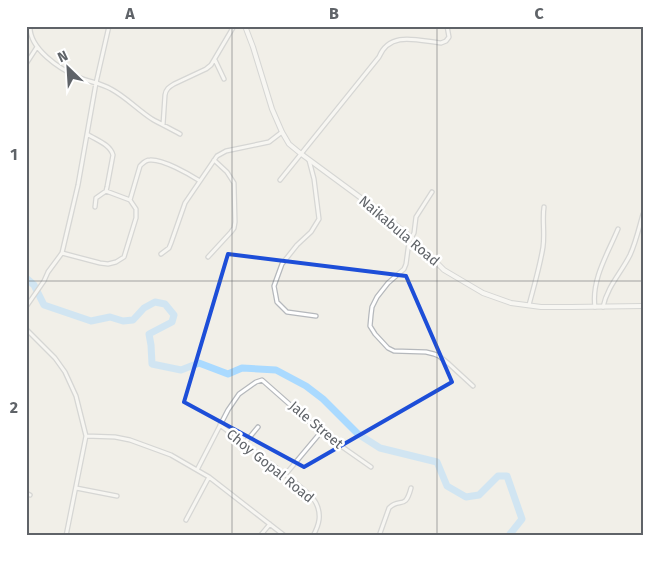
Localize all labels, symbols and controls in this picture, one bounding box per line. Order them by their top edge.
text: A [124,4,135,23]
text: B [329,4,339,23]
text: C [534,4,544,23]
north arrow [42,42,92,92]
text: N [55,47,71,66]
text: 1 [10,145,18,164]
street label: Naikabula Road [355,192,443,270]
text: 2 [10,398,18,417]
street label: Jale Street [286,398,347,453]
street label: Choy Gopal Road [223,426,317,506]

